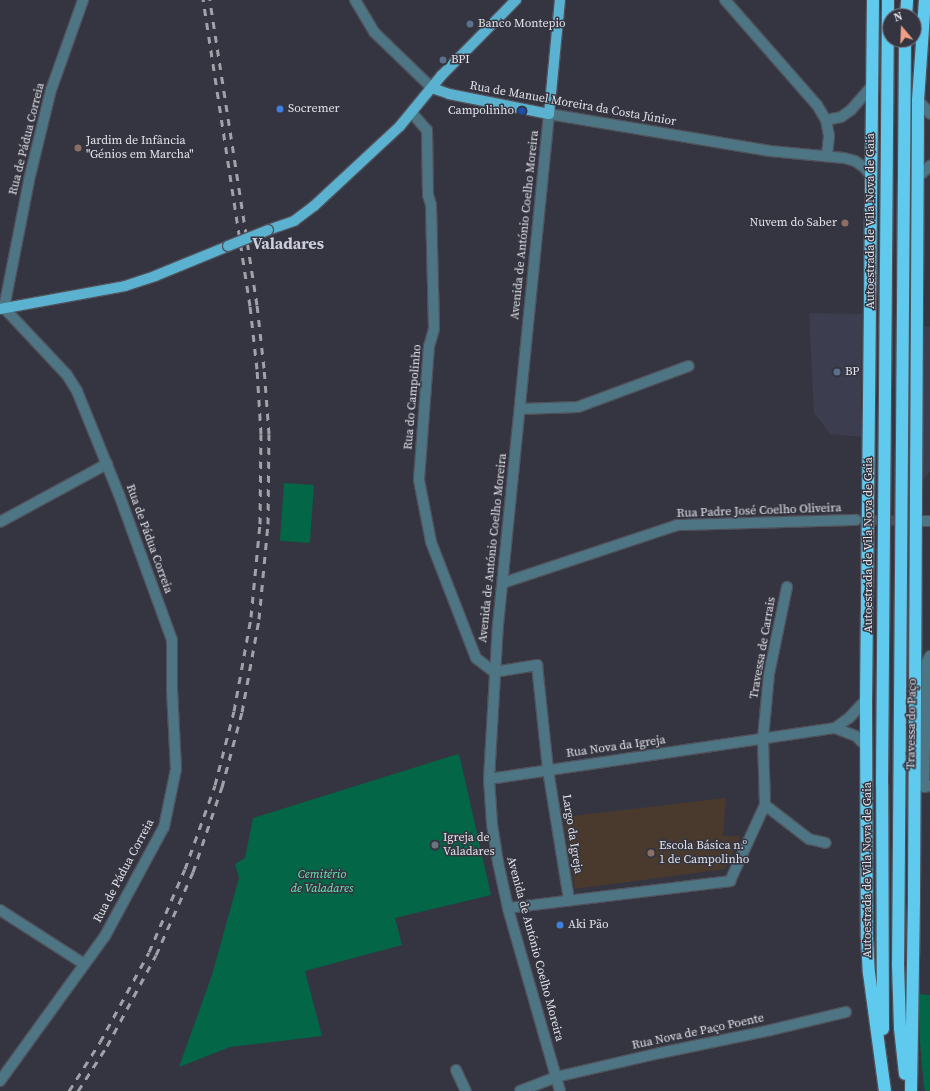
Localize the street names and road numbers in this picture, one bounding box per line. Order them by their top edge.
street label: Rua de Manuel Moreira da Costa Júnior [469,79,677,129]
street label: Rua de Pádua Correia [6,81,48,197]
street label: Avenida de António Coelho Moreira [508,130,542,320]
street label: Autoestrada de Vila Nova de Gaia [864,133,878,309]
street label: Rua do Campolinho [401,344,425,450]
street label: Avenida de António Coelho Moreira [476,453,510,643]
street label: Autoestrada de Vila Nova de Gaia [862,457,876,633]
street label: Rua de Pádua Correia [123,482,175,596]
street label: Rua Padre José Coelho Oliveira [676,501,842,521]
street label: Travessa de Carrais [747,596,779,700]
street label: Travessa do Paço [904,678,920,770]
street label: Rua Nova da Igreja [565,733,667,761]
street label: Autoestrada de Vila Nova de Gaia [861,782,875,958]
street label: Largo da Igreja [559,793,585,875]
street label: Rua de Pádua Correia [91,817,157,925]
street label: Avenida de António Coelho Moreira [503,855,567,1043]
street label: Rua Nova de Paço Poente [631,1011,765,1053]

